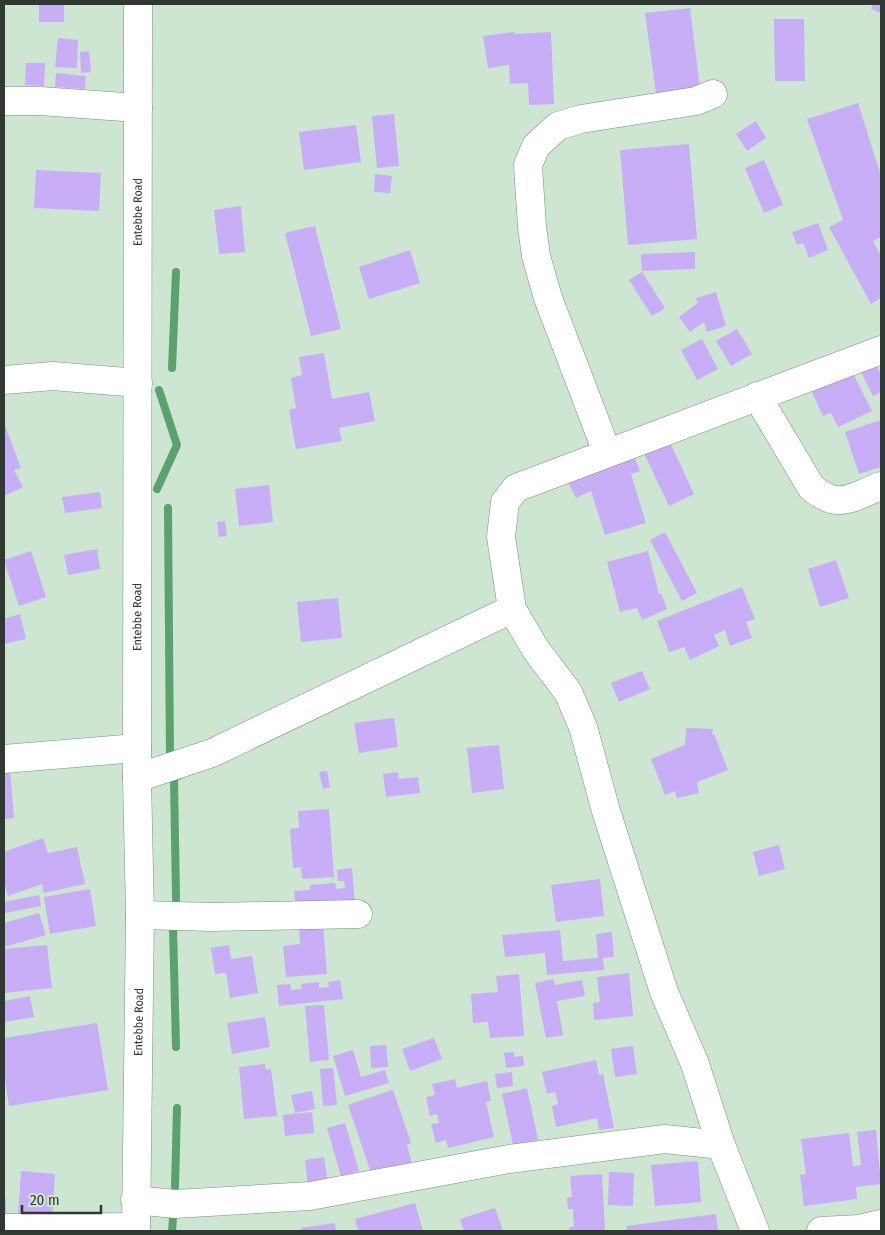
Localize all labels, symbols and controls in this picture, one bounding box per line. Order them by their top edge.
street label: Entebbe Road [131,178,145,246]
street label: Entebbe Road [130,583,144,651]
street label: Entebbe Road [131,988,146,1056]
scale bar [22,1182,101,1214]
text: 20 m [30,1191,60,1209]

